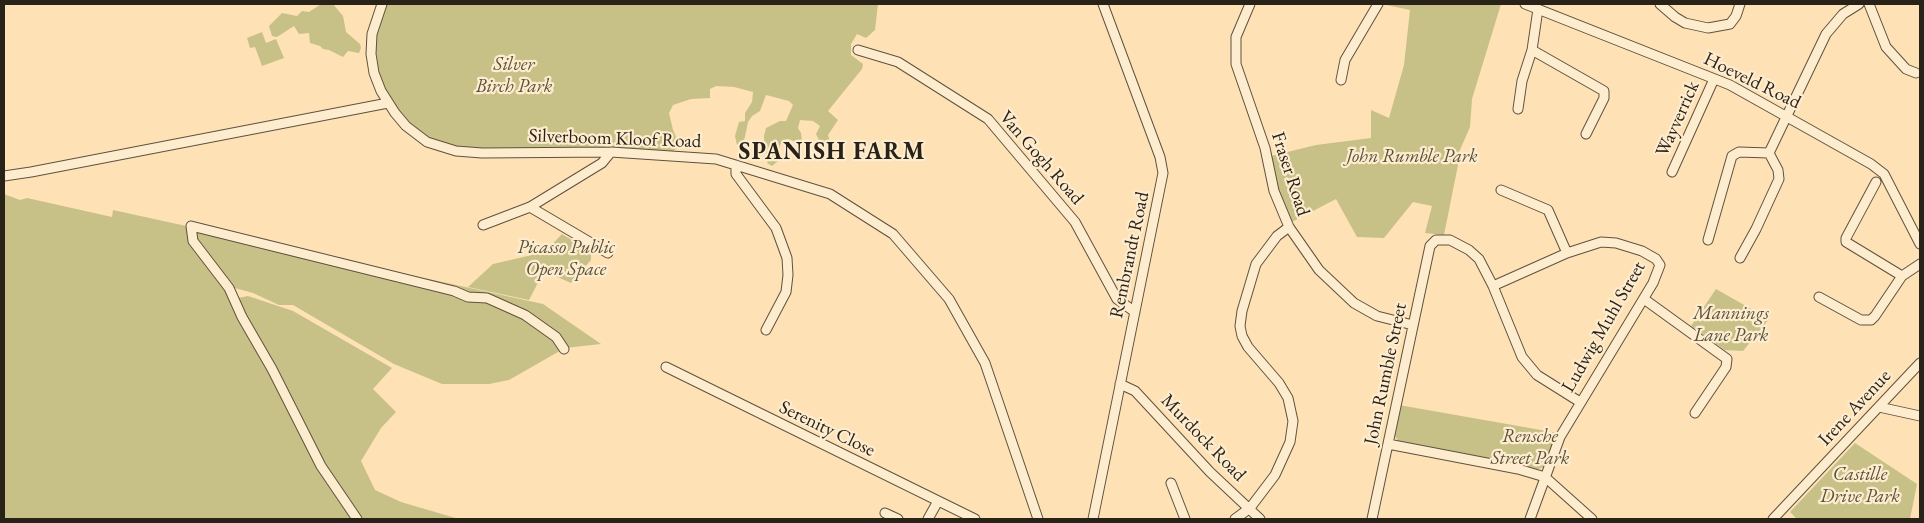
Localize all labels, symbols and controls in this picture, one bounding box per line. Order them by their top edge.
street label: Hoeveld Road [1700,48,1804,114]
park label: Silver Birch Park [476,54,552,98]
street label: Wayverrick [1651,78,1705,160]
street label: Van Gogh Road [994,106,1088,210]
street label: Silverboom Kloof Road [528,125,702,153]
street label: Fraser Road [1266,129,1314,219]
district label: SPANISH FARM [737,138,927,166]
park label: John Rumble Park [1346,146,1478,168]
street label: Rembrandt Road [1105,190,1155,320]
park label: Picasso Public Open Space [517,237,615,281]
street label: Ludwig Muhl Street [1557,257,1651,397]
street label: John Rumble Street [1360,301,1412,447]
park label: Mannings Lane Park [1693,303,1769,347]
street label: Irene Avenue [1814,365,1896,451]
street label: Murdock Road [1156,390,1250,486]
street label: Serenity Close [775,396,879,462]
park label: Rensche Street Park [1491,426,1569,470]
park label: Castille Drive Park [1820,464,1900,508]

